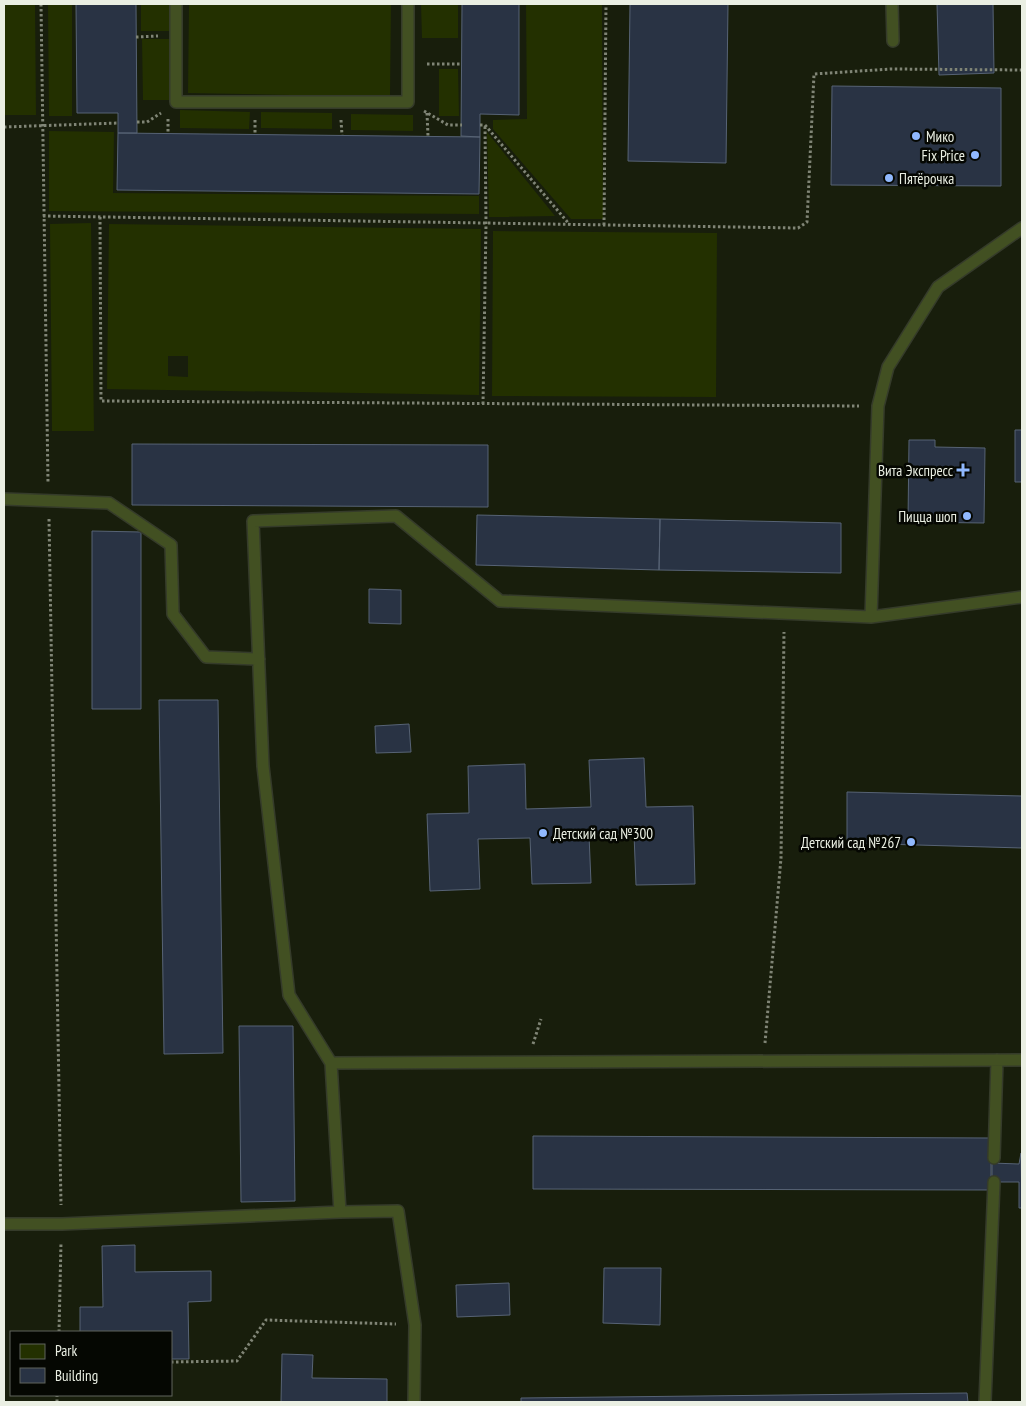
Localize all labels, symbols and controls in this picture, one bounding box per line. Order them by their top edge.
place label: Мико [926,127,954,146]
marker: Мико [910,130,922,142]
place label: Fix Price [922,146,965,165]
marker: Fix Price [969,149,981,161]
place label: Пятёрочка [899,169,954,188]
marker: Пятёрочка [883,172,895,184]
place label: Вита Экспресс [878,461,954,480]
marker: Вита Экспресс [957,464,969,476]
place label: Пицца шоп [898,507,957,526]
marker: Пицца шоп [961,510,973,522]
place label: Детский сад №300 [553,824,653,843]
marker: Детский сад №300 [537,827,549,839]
place label: Детский сад №267 [801,833,901,852]
marker: Детский сад №267 [905,836,917,848]
legend [10,1331,172,1396]
text: Park [55,1341,77,1360]
text: Building [55,1366,98,1385]

